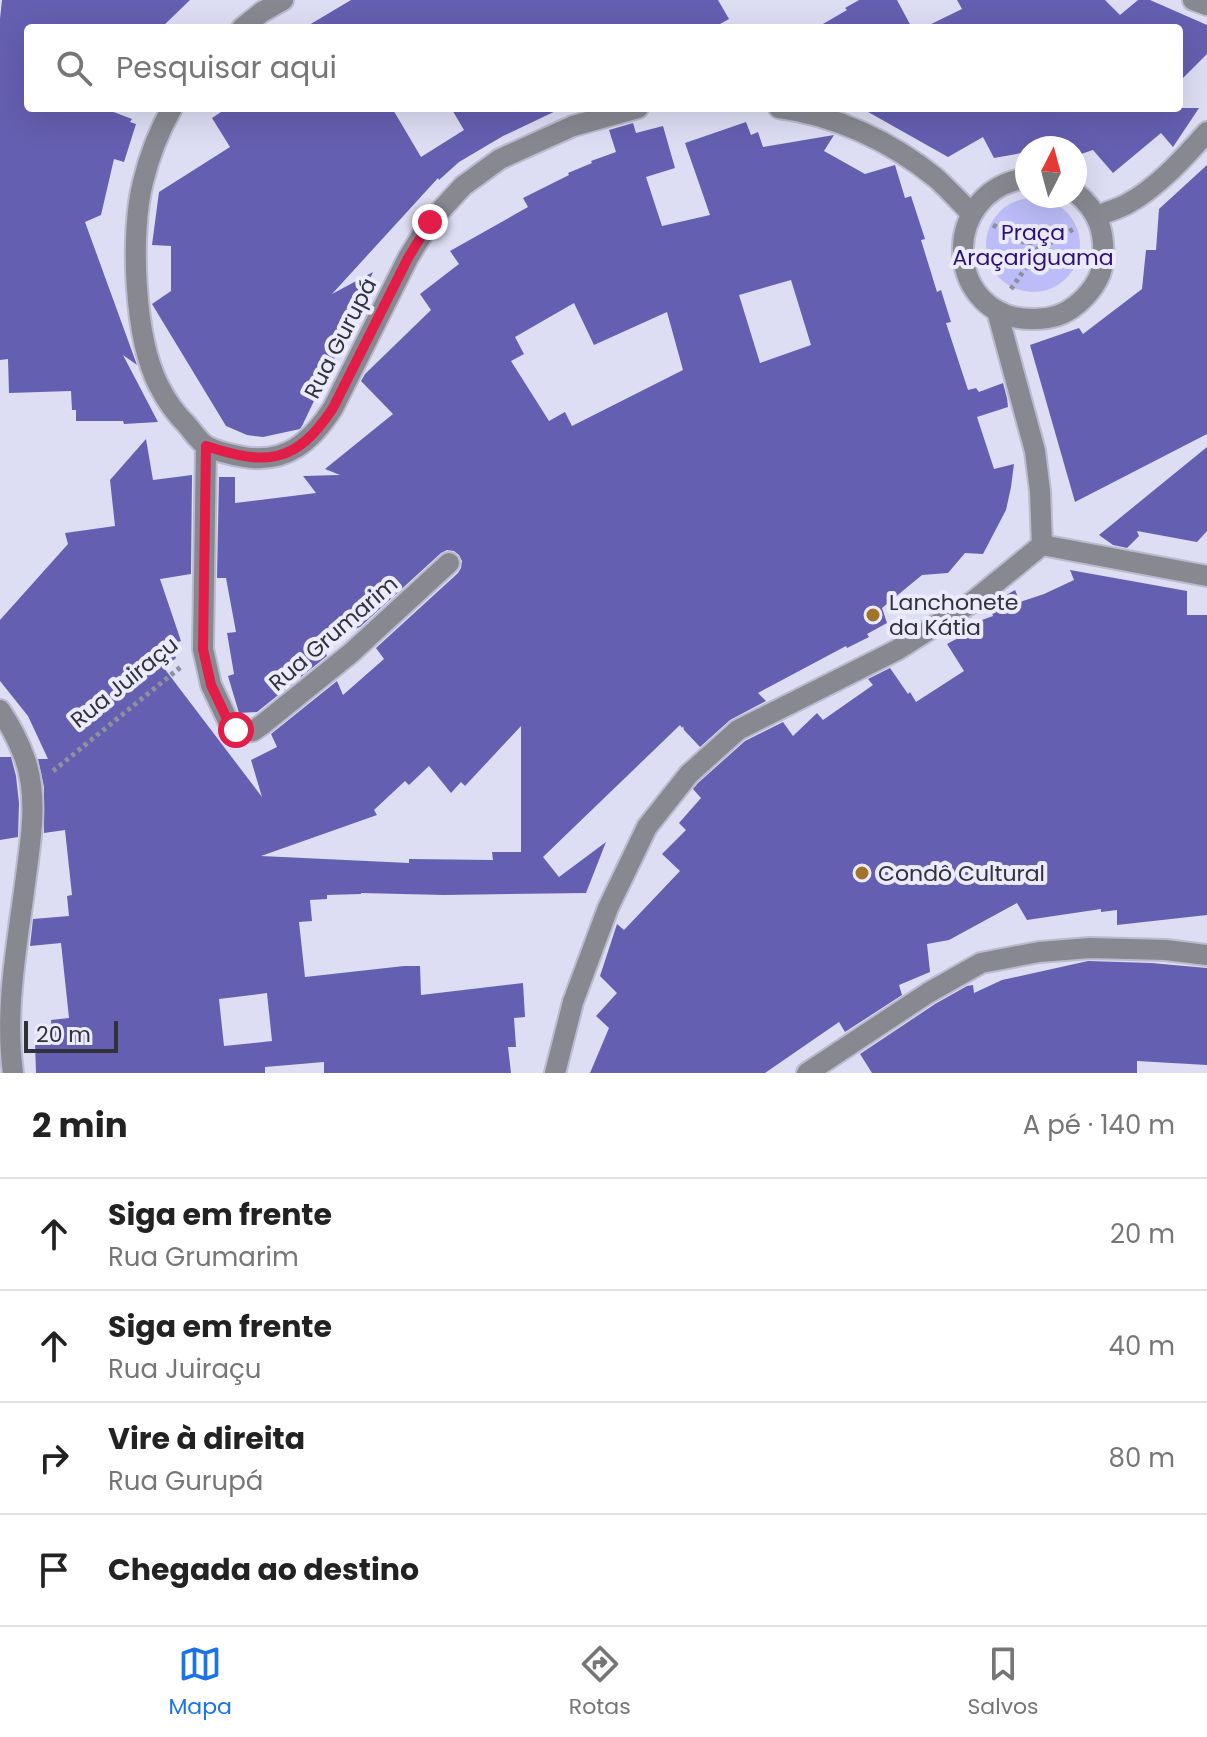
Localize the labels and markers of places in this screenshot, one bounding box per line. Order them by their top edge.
place label: Lanchonete da Kátia [889,587,1018,643]
marker: Lanchonete da Kátia [864,606,882,624]
place label: Condô Cultural [878,858,1045,889]
marker: Condô Cultural [853,864,871,882]

